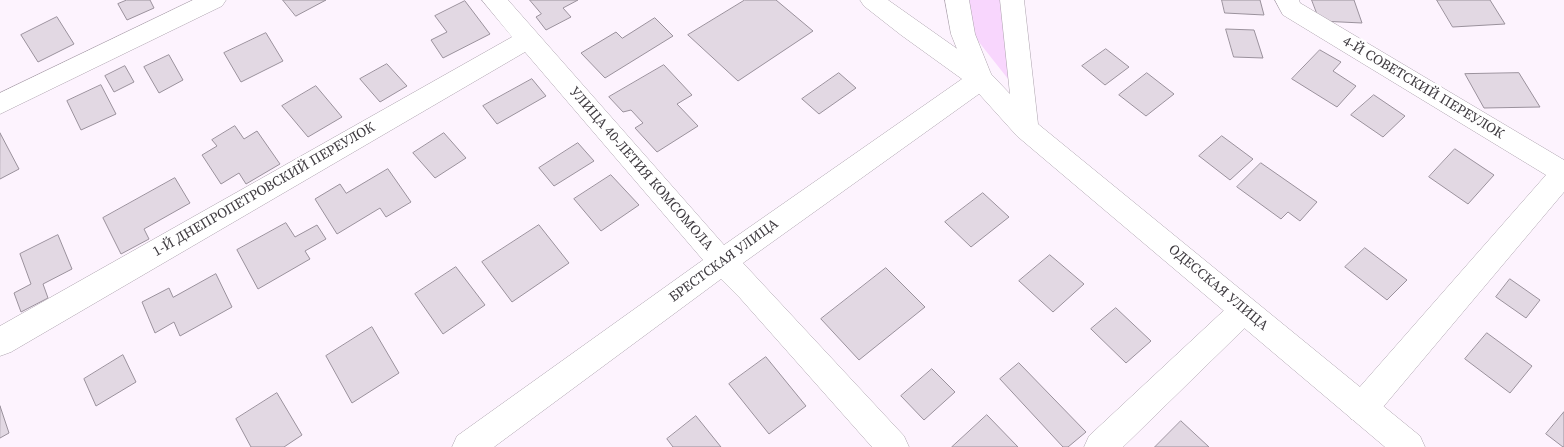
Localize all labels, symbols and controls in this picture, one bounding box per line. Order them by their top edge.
street label: 4-Й СОВЕТСКИЙ ПЕРЕУЛОК [1339,33,1507,143]
street label: УЛИЦА 40-ЛЕТИЯ КОМСОМОЛА [566,84,716,254]
street label: 1-Й ДНЕПРОПЕТРОВСКИЙ ПЕРЕУЛОК [150,119,378,261]
street label: БРЕСТСКАЯ УЛИЦА [666,216,782,306]
street label: ОДЕССКАЯ УЛИЦА [1165,241,1271,335]

